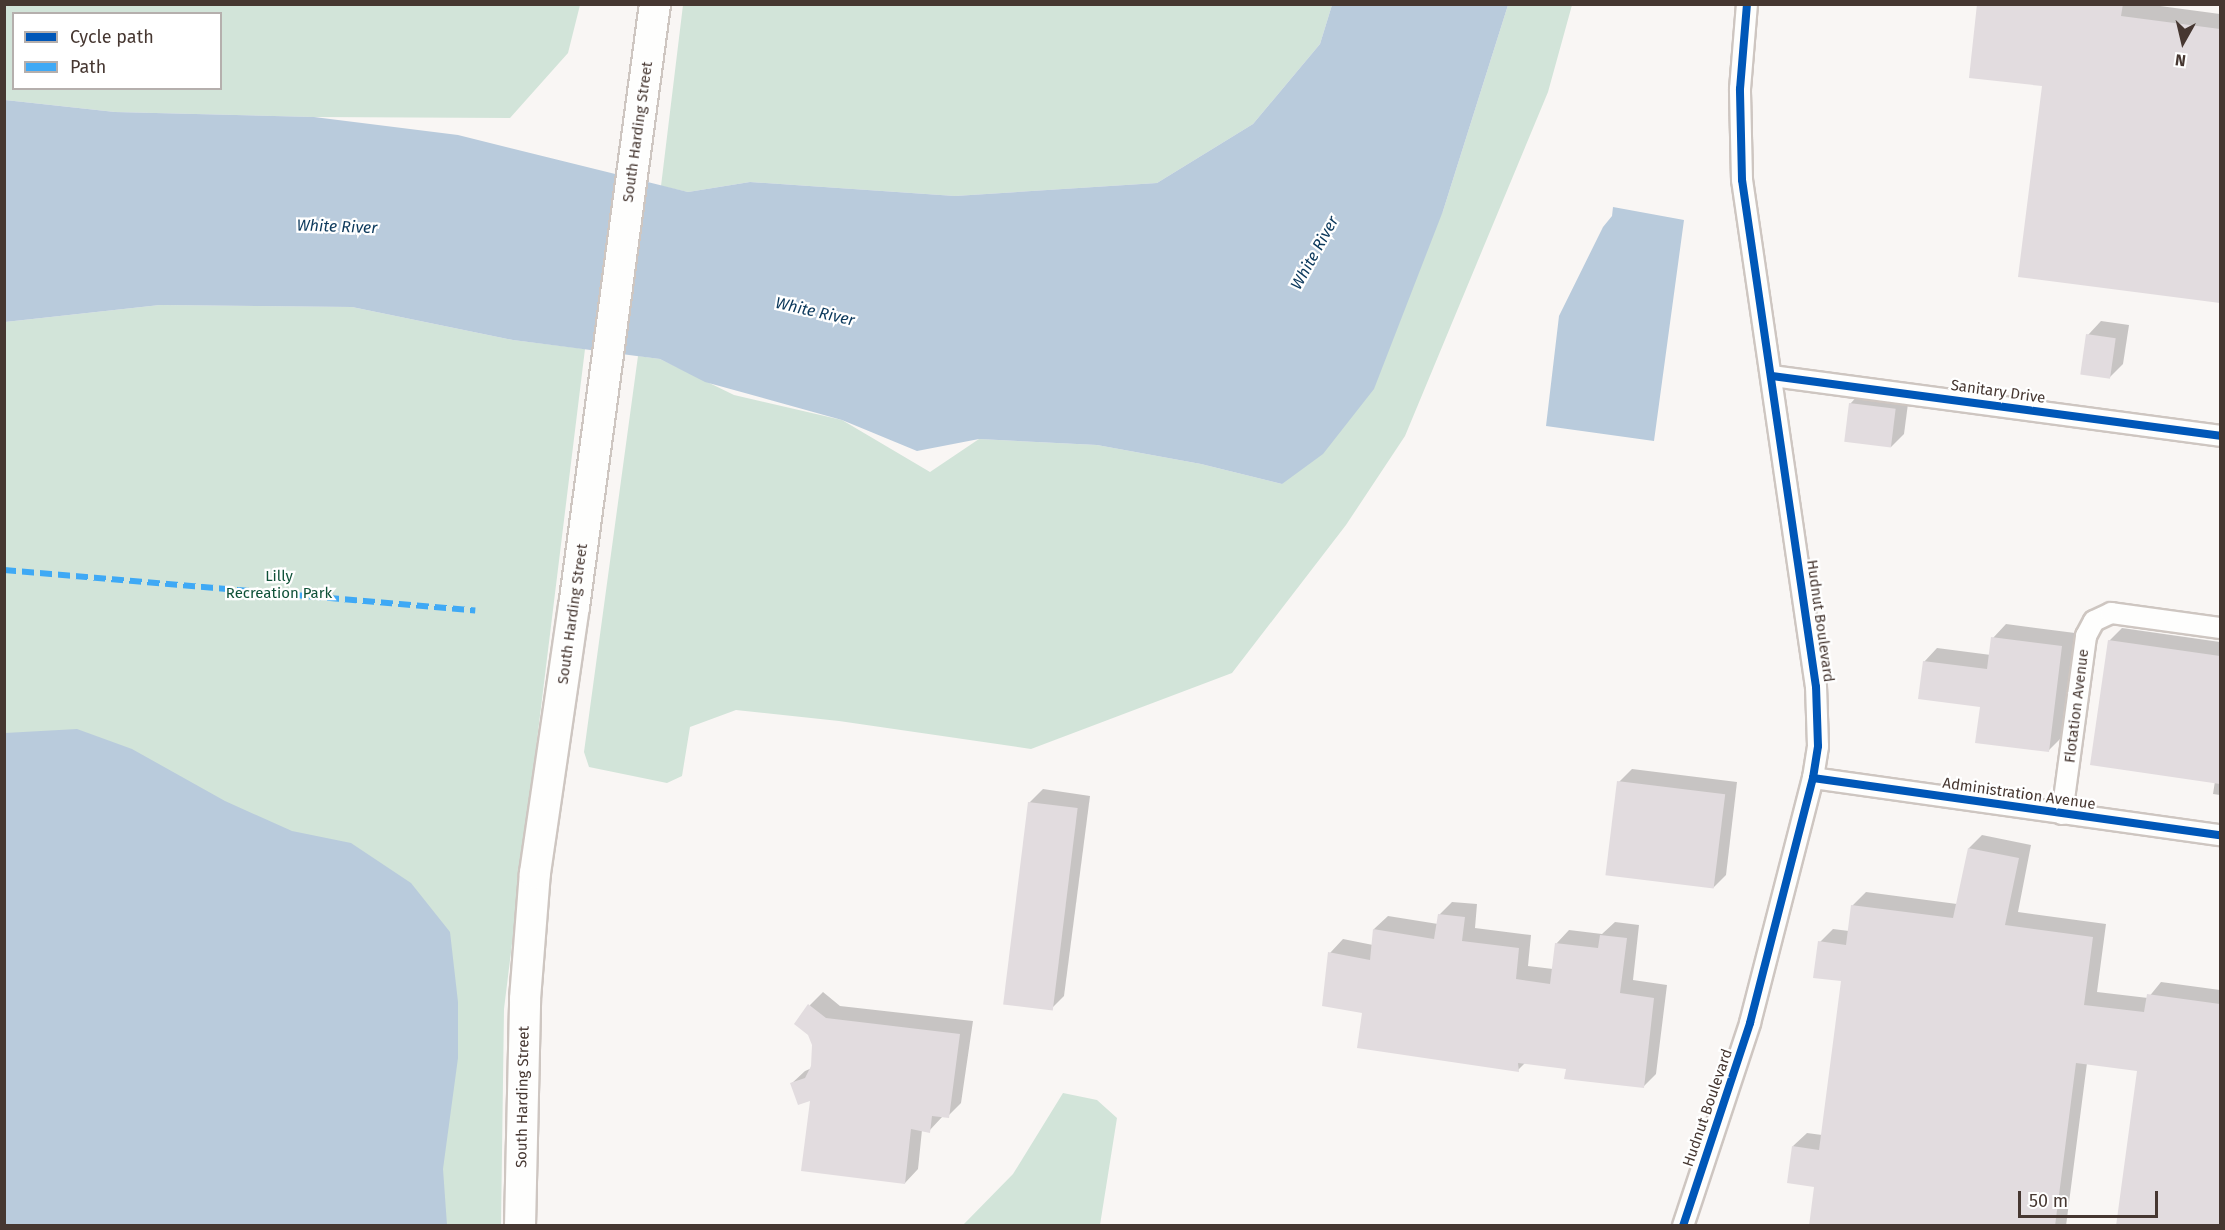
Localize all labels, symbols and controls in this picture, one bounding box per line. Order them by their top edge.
legend [12,12,222,90]
north arrow [2153,12,2213,72]
text: Cycle path [70,26,154,48]
text: N [2174,50,2187,70]
text: Path [70,56,106,78]
street label: South Harding Street [619,60,657,204]
water label: White River [1287,213,1343,293]
water label: White River [296,216,378,238]
water label: White River [773,294,857,330]
street label: Sanitary Drive [1950,376,2046,408]
street label: South Harding Street [554,542,592,686]
street label: Hudnut Boulevard [1802,559,1838,683]
park label: Lilly Recreation Park [226,567,332,602]
street label: Flotation Avenue [2061,648,2093,764]
street label: Administration Avenue [1941,774,2097,814]
street label: South Harding Street [513,1026,533,1168]
street label: Hudnut Boulevard [1679,1047,1737,1169]
scale bar [2021,1179,2160,1217]
text: 50 m [2029,1190,2068,1212]

